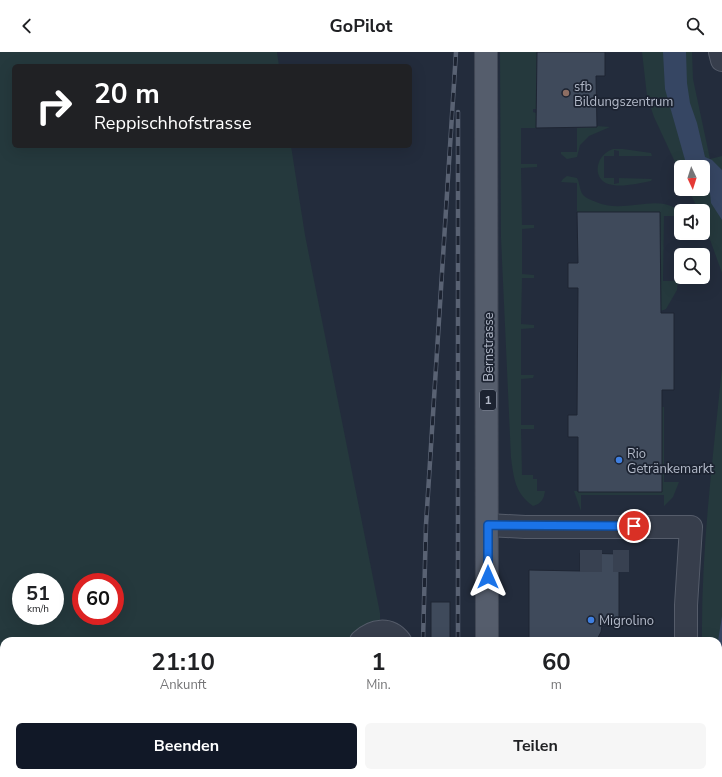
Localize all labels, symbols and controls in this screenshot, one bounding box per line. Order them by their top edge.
text: GoPilot [330,14,392,38]
icon: back [16,15,38,37]
icon: search [684,15,706,37]
text: 20 m [94,75,160,113]
place label: sfb Bildungszentrum [574,78,673,111]
icon: right [28,80,80,132]
marker: sfb Bildungszentrum [561,88,571,98]
text: Reppischhofstrasse [94,111,252,135]
north arrow [674,160,710,196]
map controls [674,160,710,284]
button: sound [674,204,710,240]
button: search [674,248,710,284]
street label: Bernstrasse [480,312,498,382]
road number: 1 [480,390,496,410]
place label: Rio Getränkemarkt [627,445,714,478]
marker: Rio Getränkemarkt [614,455,624,465]
pin [617,509,651,543]
icon: arrive [623,515,645,537]
position arrow [467,556,509,598]
speed limit sign: 60 [72,573,124,625]
text: 51 [26,580,50,607]
text: km/h [27,602,49,616]
place label: Migrolino [599,612,654,630]
marker: Migrolino [586,615,596,625]
text: 21:10 [151,646,215,678]
text: 1 [371,646,386,678]
text: 60 [542,646,571,678]
text: Ankunft [160,676,206,694]
text: Min. [366,676,391,694]
text: m [551,676,562,694]
button: Beenden [16,723,357,769]
button: Teilen [365,723,706,769]

